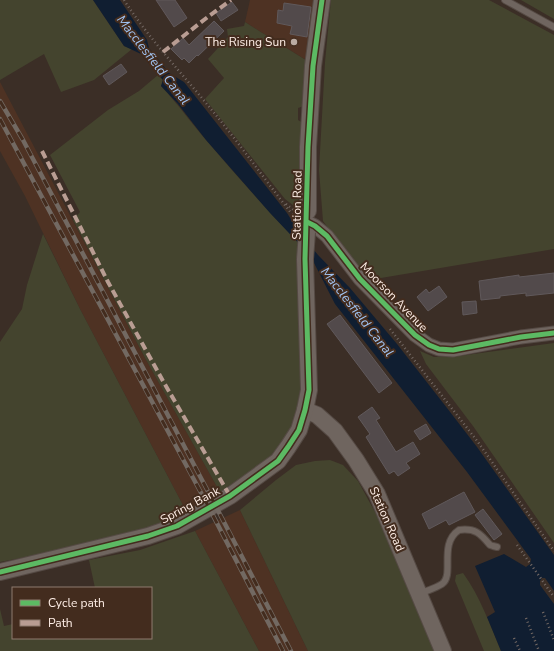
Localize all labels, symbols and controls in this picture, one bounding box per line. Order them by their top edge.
water label: Macclesfield Canal [112,11,194,109]
place label: The Rising Sun [205,34,286,50]
marker: The Rising Sun [289,37,299,47]
street label: Station Road [288,170,306,240]
street label: Moorson Avenue [357,259,431,335]
water label: Macclesfield Canal [316,263,398,361]
street label: Spring Bank [157,482,224,527]
street label: Station Road [366,484,408,554]
legend [12,587,152,639]
text: Cycle path [48,595,105,611]
text: Path [48,615,73,631]

